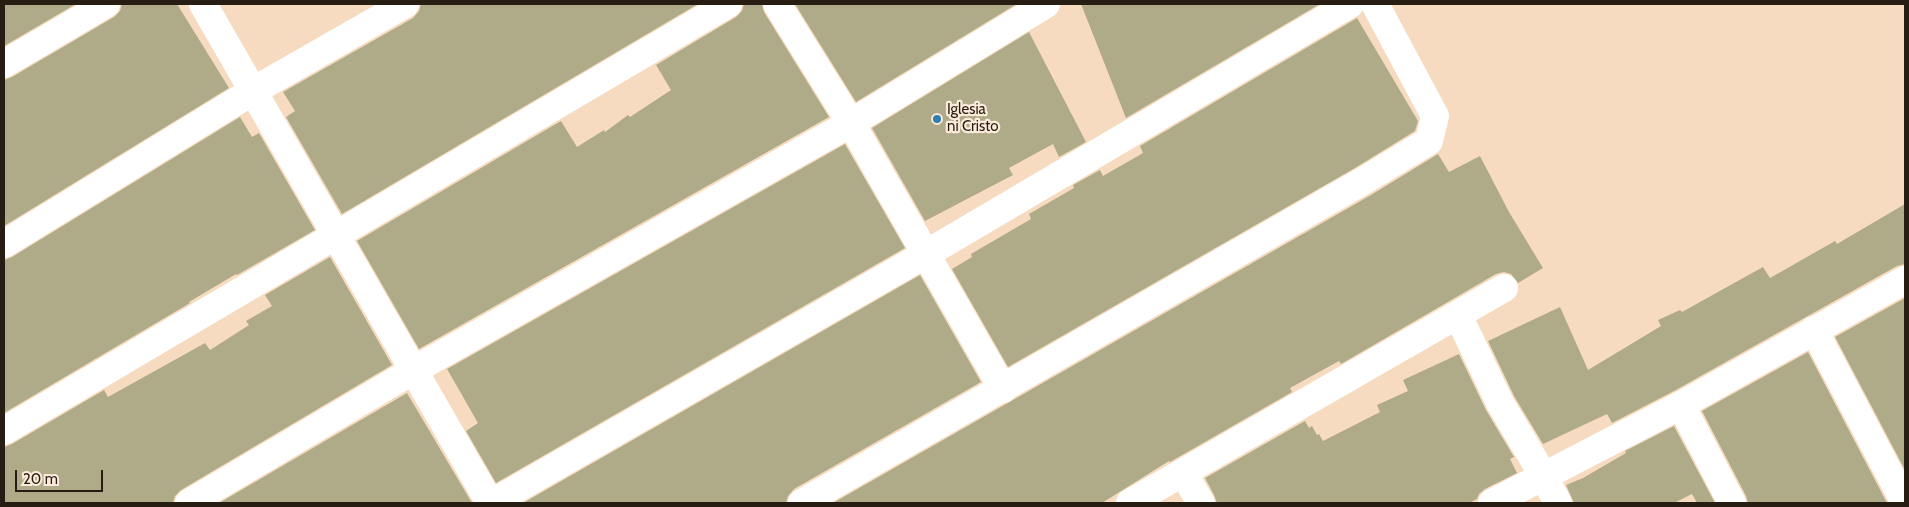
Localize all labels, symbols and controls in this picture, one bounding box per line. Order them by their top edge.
place label: Iglesia ni Cristo [947,101,998,136]
marker: Iglesia ni Cristo [931,113,943,125]
scale bar [18,460,105,492]
text: 20 m [23,470,58,488]

